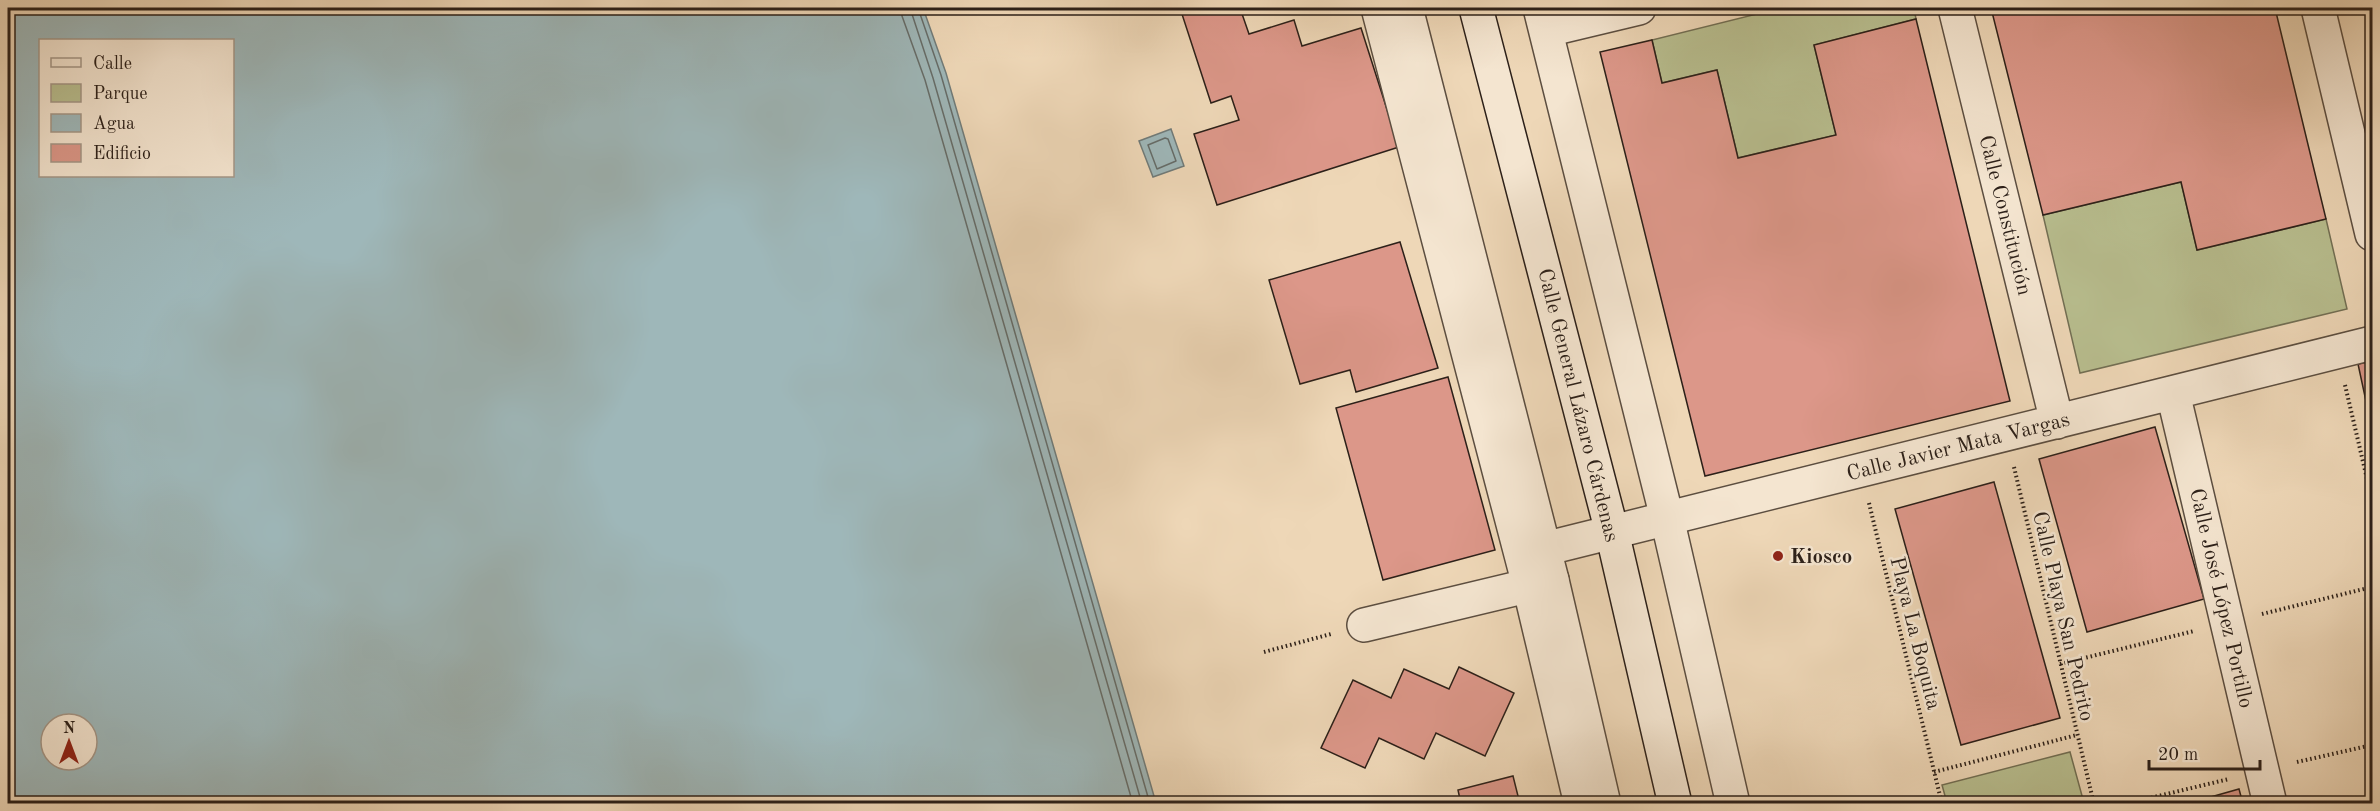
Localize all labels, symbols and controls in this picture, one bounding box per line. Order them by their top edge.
legend [39,39,234,177]
text: Calle [93,55,132,73]
text: Parque [93,85,148,103]
text: Agua [93,115,135,133]
street label: Calle Constitución [1974,133,2035,298]
text: Edificio [93,145,151,163]
street label: Calle General Lázaro Cárdenas [1533,266,1622,544]
street label: Calle Javier Mata Vargas [1845,410,2072,485]
street label: Calle José López Portillo [2185,486,2256,710]
street label: Calle Playa San Pedrito [2028,509,2097,723]
place label: Kiosco [1790,547,1852,568]
marker: Kiosco [1771,549,1785,563]
street label: Playa La Boquita [1885,555,1944,712]
north arrow [39,712,99,772]
text: N [63,721,76,737]
scale bar [2149,733,2260,771]
text: 20 m [2158,746,2198,764]

